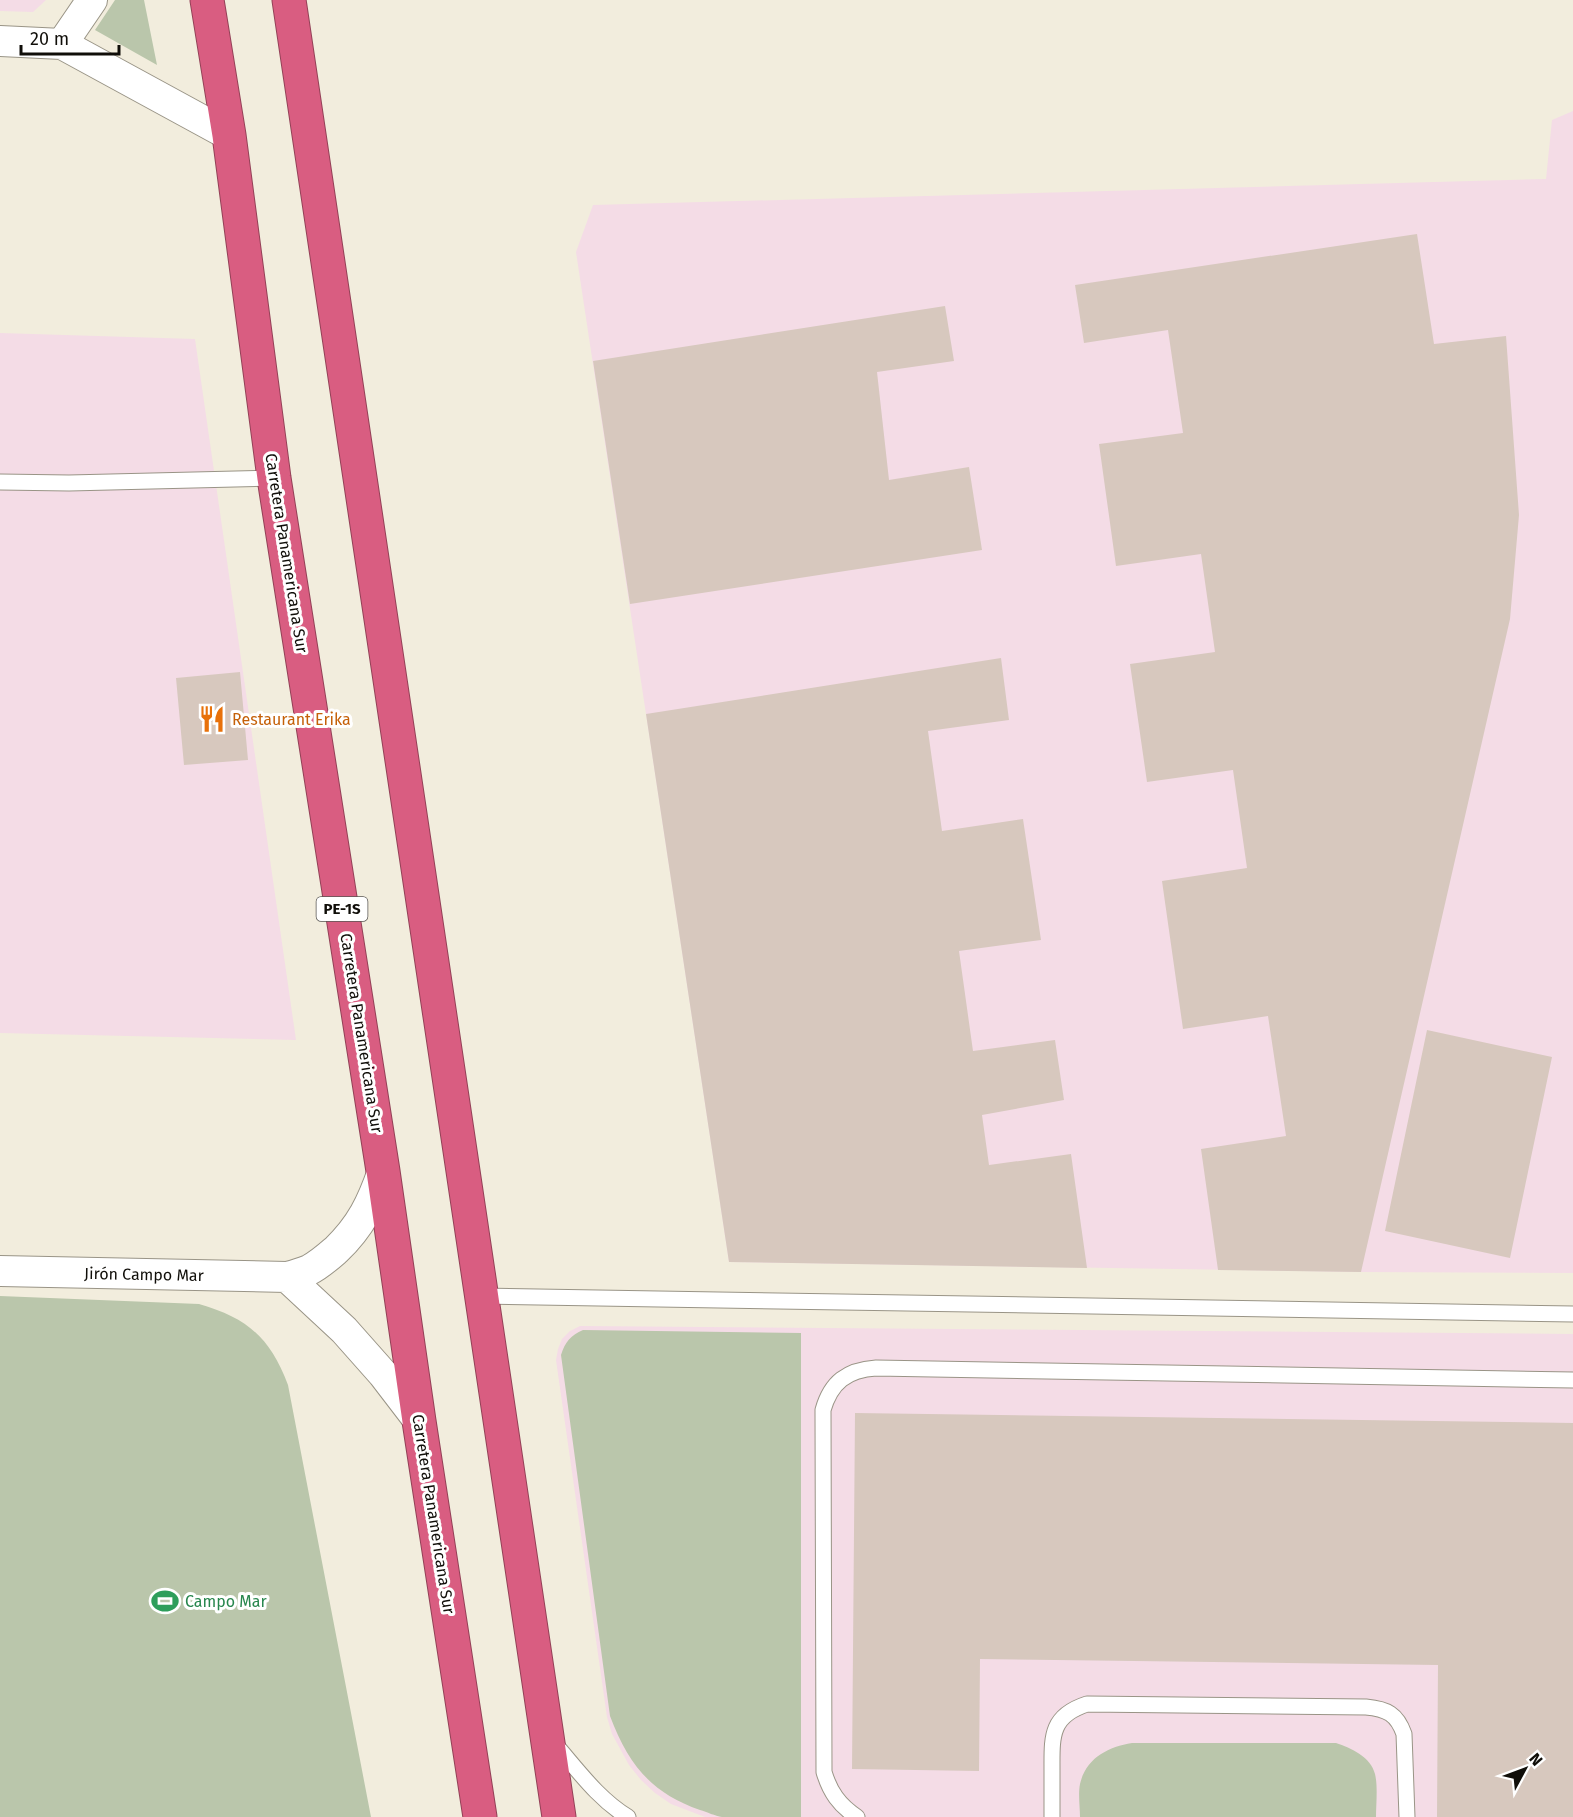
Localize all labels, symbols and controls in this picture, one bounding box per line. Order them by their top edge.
scale bar [21,18,118,56]
text: 20 m [30,28,69,50]
street label: Carretera Panamericana Sur [261,452,312,655]
restaurant icon: Restaurant Erika [197,704,227,734]
place label: Restaurant Erika [232,710,351,729]
road number: PE-1S [316,897,368,921]
street label: Carretera Panamericana Sur [336,932,387,1135]
street label: Jirón Campo Mar [84,1264,205,1285]
street label: Carretera Panamericana Sur [408,1413,459,1616]
sports icon: Campo Mar [150,1586,180,1616]
place label: Campo Mar [185,1592,267,1611]
north arrow [1495,1739,1555,1799]
text: N [1525,1749,1547,1770]

